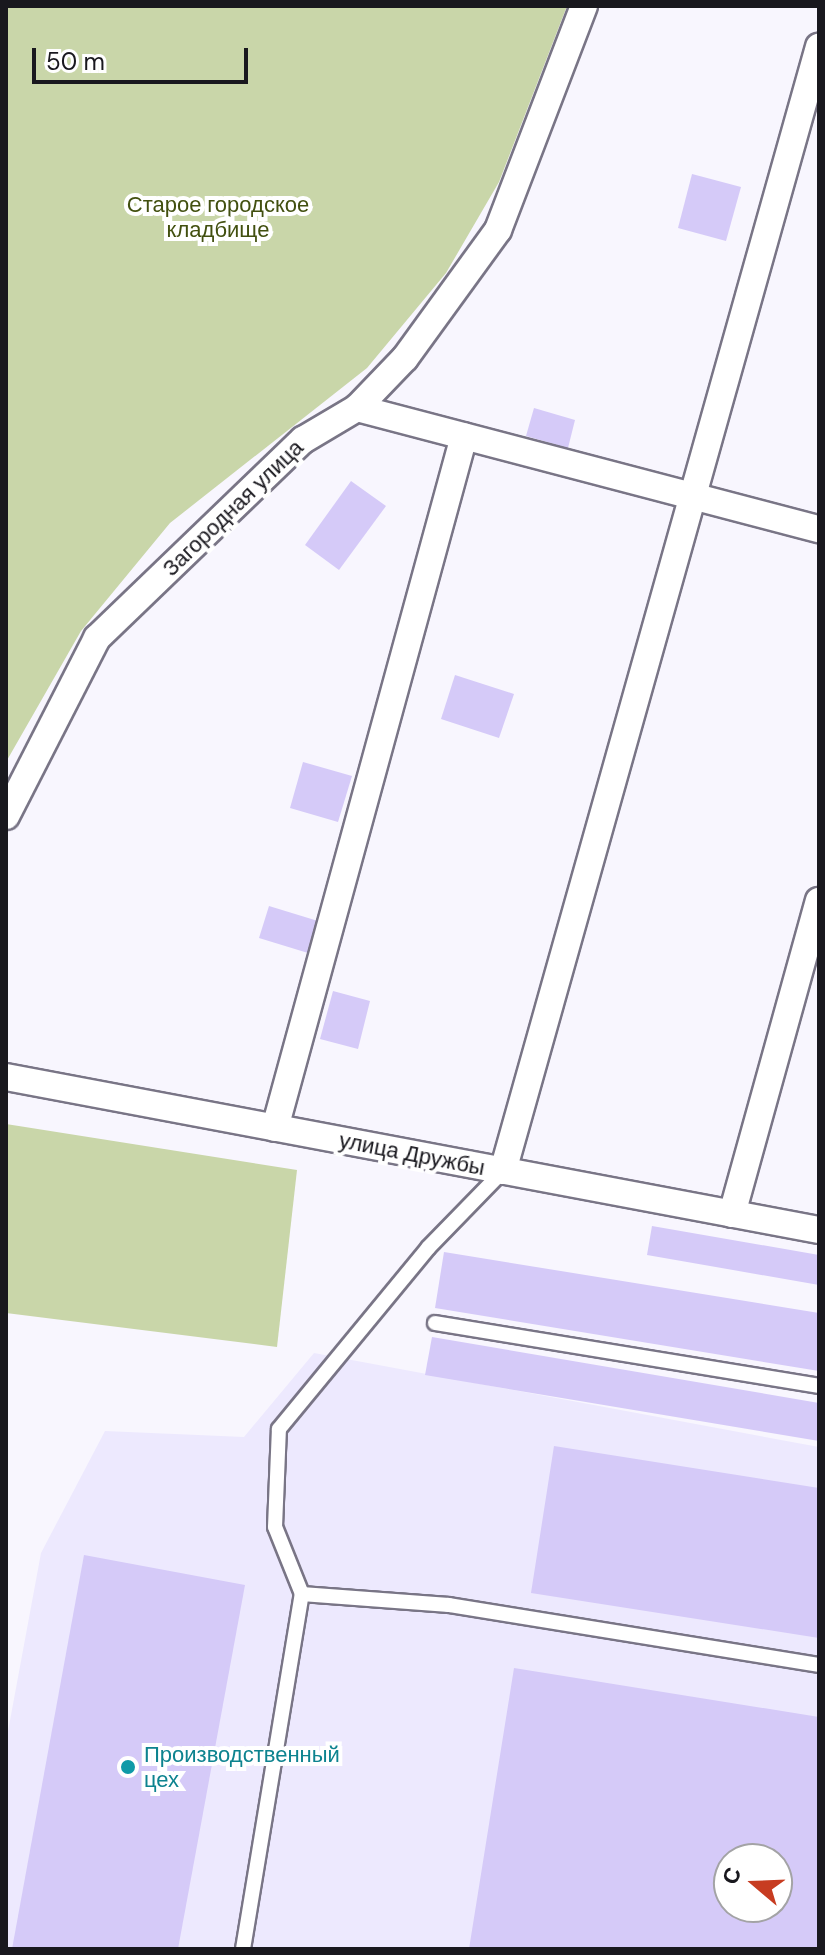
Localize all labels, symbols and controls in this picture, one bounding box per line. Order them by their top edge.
scale bar [36,32,252,82]
text: 50 m [46,46,105,77]
park label: Старое городское кладбище [127,191,309,242]
street label: Загородная улица [157,434,309,582]
street label: улица Дружбы [337,1127,487,1181]
place label: Производственный цех [144,1741,340,1792]
marker: Производственный цех [119,1758,137,1776]
north arrow [713,1843,793,1923]
text: С [715,1863,748,1888]

